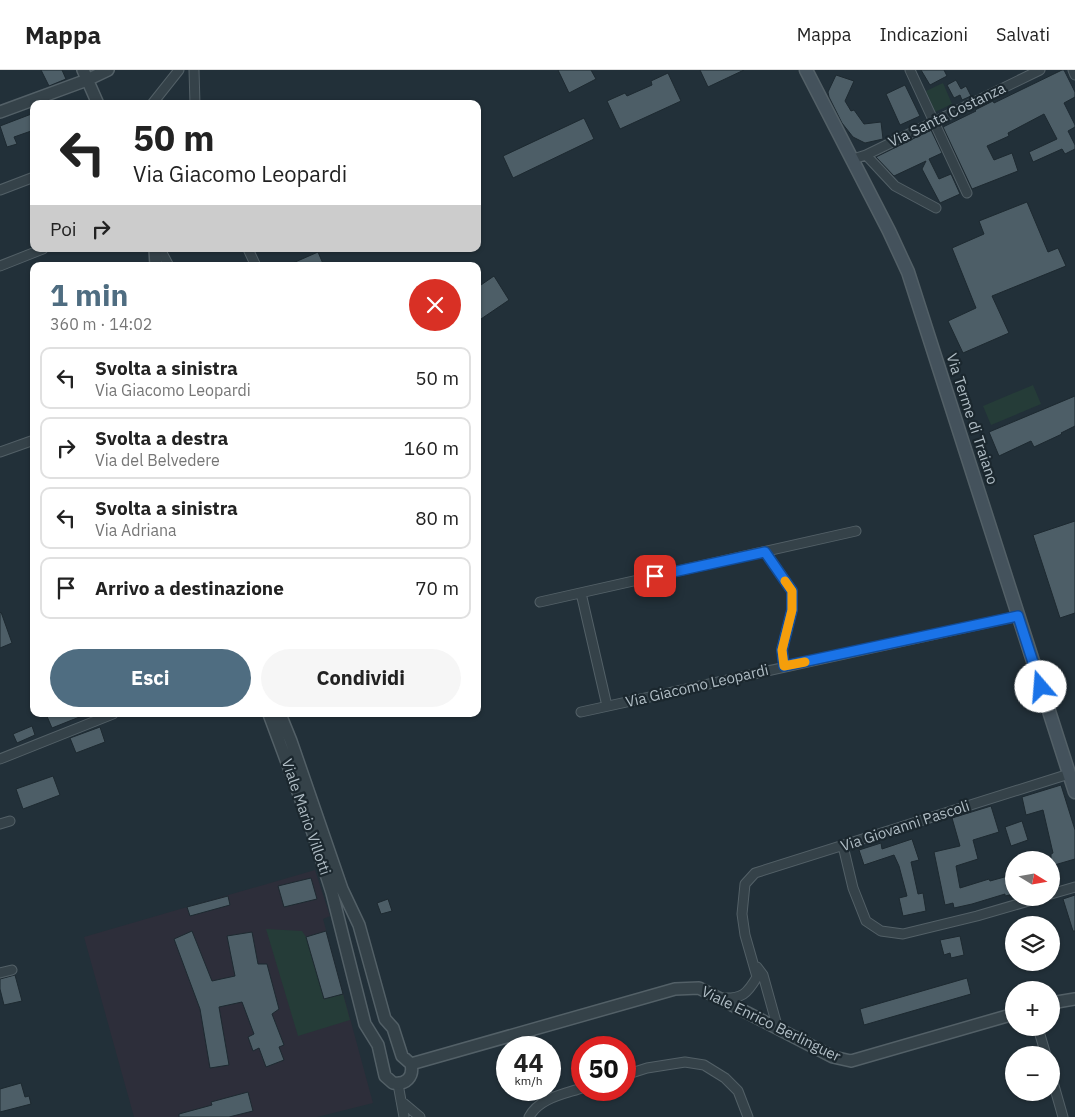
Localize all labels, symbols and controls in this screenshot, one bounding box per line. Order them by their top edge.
text: Mappa [25,19,101,51]
text: Mappa [797,23,851,46]
text: Indicazioni [879,23,968,46]
text: Salvati [996,23,1050,46]
street label: Via Santa Costanza [885,78,1009,151]
text: 50 m [133,115,215,161]
icon: left [50,120,115,185]
text: Via Giacomo Leopardi [133,159,347,188]
icon: right [87,215,115,243]
text: Poi [50,217,77,241]
text: 1 min [50,275,128,314]
button: close [409,279,461,331]
text: 360 m · 14:02 [50,314,152,334]
street label: Via Terme di Traiano [942,351,1003,487]
text: Svolta a sinistra [95,356,238,380]
icon: left [52,364,80,392]
text: 50 m [415,366,459,390]
text: Via Giacomo Leopardi [95,380,251,400]
text: Svolta a destra [95,426,228,450]
icon: right [52,434,80,462]
text: 160 m [404,436,459,460]
text: Via del Belvedere [95,450,220,470]
text: Svolta a sinistra [95,496,238,520]
icon: left [52,504,80,532]
text: 80 m [415,506,459,530]
text: Via Adriana [95,520,177,540]
pin [634,555,676,597]
icon: arrive [641,562,669,590]
icon: arrive [52,574,80,602]
text: Arrivo a destinazione [95,576,284,600]
text: 70 m [415,576,459,600]
button: Esci [50,649,251,707]
button: Condividi [261,649,461,707]
street label: Via Giacomo Leopardi [624,660,770,711]
position arrow [1014,660,1066,712]
street label: Viale Mario Villotti [278,756,335,877]
street label: Via Giovanni Pascoli [838,796,972,855]
north arrow [1005,851,1060,906]
map controls [1005,851,1060,1101]
button: layers [1005,916,1060,971]
button: + [1005,981,1060,1036]
street label: Viale Enrico Berlinguer [698,982,844,1066]
speed limit sign: 50 [571,1036,636,1101]
text: 44 [513,1046,544,1079]
button: − [1005,1046,1060,1101]
text: km/h [514,1073,543,1088]

